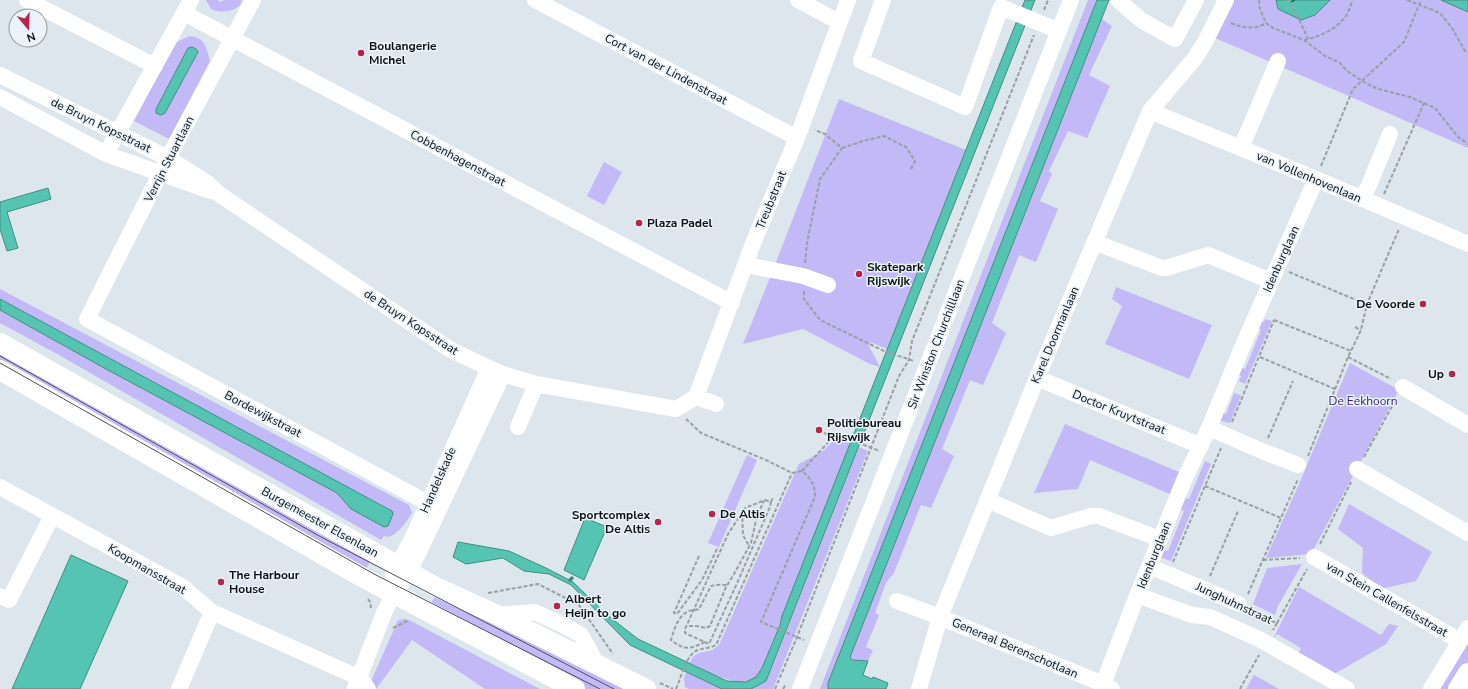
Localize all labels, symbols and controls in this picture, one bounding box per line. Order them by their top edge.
north arrow [8,8,48,48]
text: N [25,29,37,45]
street label: Cort van der Lindenstraat [602,30,731,109]
place label: Boulangerie Michel [369,38,437,68]
marker: Boulangerie Michel [356,48,366,58]
street label: de Bruyn Kopsstraat [48,94,154,157]
street label: Verrijn Stuartlaan [140,113,198,206]
street label: Cobbenhagenstraat [407,126,509,190]
street label: van Vollenhovenlaan [1254,148,1364,206]
street label: Treubstraat [752,168,790,232]
place label: Plaza Padel [647,215,712,231]
marker: Plaza Padel [634,218,644,228]
street label: Idenburglaan [1259,223,1303,295]
place label: Skatepark Rijswijk [867,259,924,289]
marker: Skatepark Rijswijk [854,269,864,279]
street label: Sir Winston Churchilllaan [904,277,968,411]
street label: Karel Doormanlaan [1027,284,1083,386]
street label: de Bruyn Kopsstraat [361,285,462,359]
place label: De Voorde [1356,296,1415,312]
marker: De Voorde [1418,299,1428,309]
place label: Up [1428,366,1444,382]
marker: Up [1447,369,1457,379]
street label: Doctor Kruytstraat [1070,386,1169,438]
street label: Bordewijkstraat [222,387,305,441]
park label: De Eekhoorn [1329,393,1397,409]
place label: Politiebureau Rijswijk [827,415,901,445]
marker: Politiebureau Rijswijk [814,425,824,435]
street label: Handelskade [416,444,460,516]
street label: Burgemeester Elsenlaan [259,483,381,561]
place label: De Altis [720,506,765,522]
place label: Sportcomplex De Altis [572,507,650,537]
marker: De Altis [707,509,717,519]
marker: Sportcomplex De Altis [653,517,663,527]
street label: Idenburglaan [1133,519,1175,591]
street label: Koopmansstraat [105,540,190,598]
street label: van Stein Callenfelsstraat [1323,558,1451,641]
place label: The Harbour House [229,567,300,597]
marker: The Harbour House [216,577,226,587]
street label: Junghuhnstraat [1192,578,1276,628]
place label: Albert Heijn to go [565,591,626,621]
marker: Albert Heijn to go [552,601,562,611]
street label: Generaal Berenschotlaan [949,614,1081,682]

